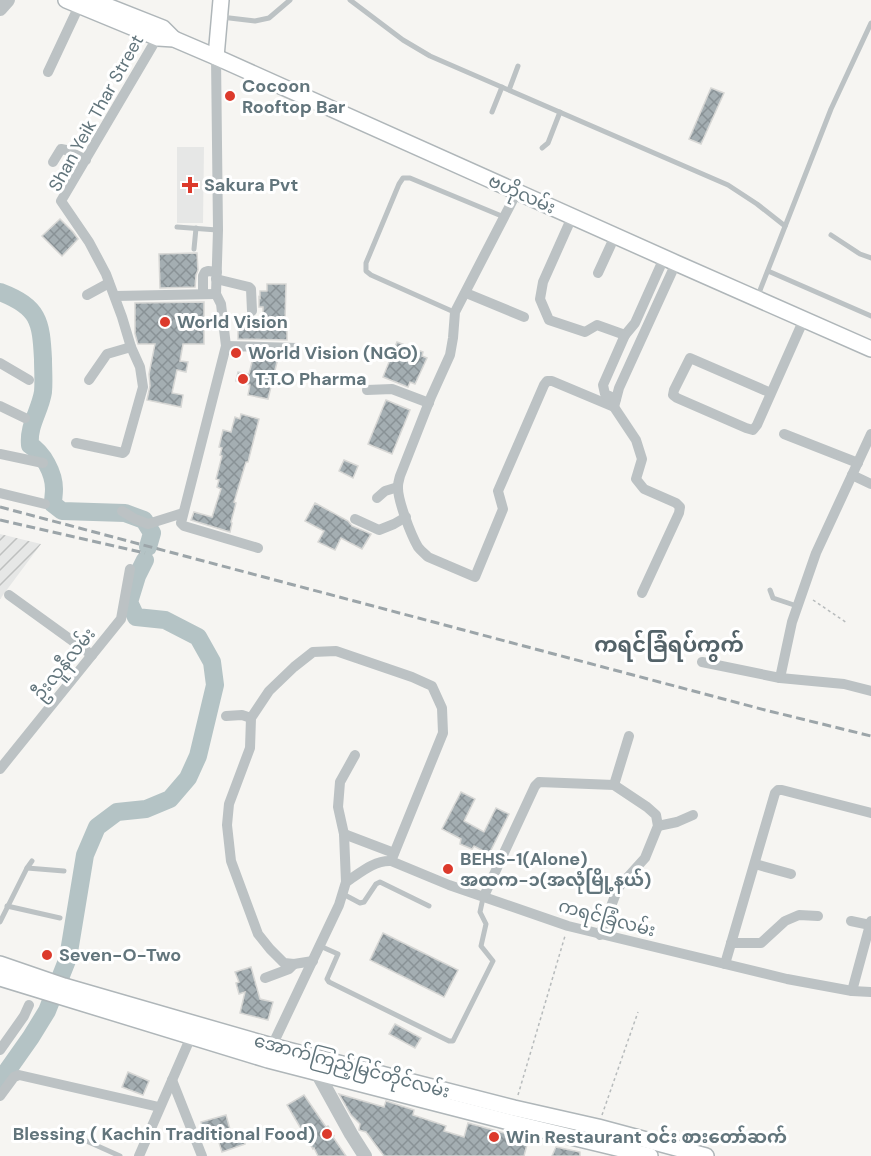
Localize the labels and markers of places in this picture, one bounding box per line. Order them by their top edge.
place label: Cocoon Rooftop Bar [242,74,345,119]
marker: Cocoon Rooftop Bar [223,89,237,103]
place label: Sakura Pvt [204,173,298,197]
marker: Sakura Pvt [181,176,199,194]
place label: World Vision [177,310,288,334]
marker: World Vision [158,315,172,329]
place label: World Vision (NGO) [248,341,418,365]
marker: World Vision (NGO) [229,346,243,360]
place label: T.T.O Pharma [255,367,367,391]
marker: T.T.O Pharma [236,372,250,386]
place label: BEHS-1(Alone) အထက-၁(အလုံမြို့နယ်) [460,847,651,894]
marker: BEHS-1(Alone) အထက-၁(အလုံမြို့နယ်) [441,862,455,876]
place label: Seven-O-Two [59,943,181,967]
marker: Seven-O-Two [40,948,54,962]
place label: Blessing ( Kachin Traditional Food) [13,1122,315,1146]
place label: Win Restaurant ဝင်း စားတော်ဆက် [506,1125,787,1149]
marker: Blessing ( Kachin Traditional Food) [320,1127,334,1141]
marker: Win Restaurant ဝင်း စားတော်ဆက် [487,1130,501,1144]

